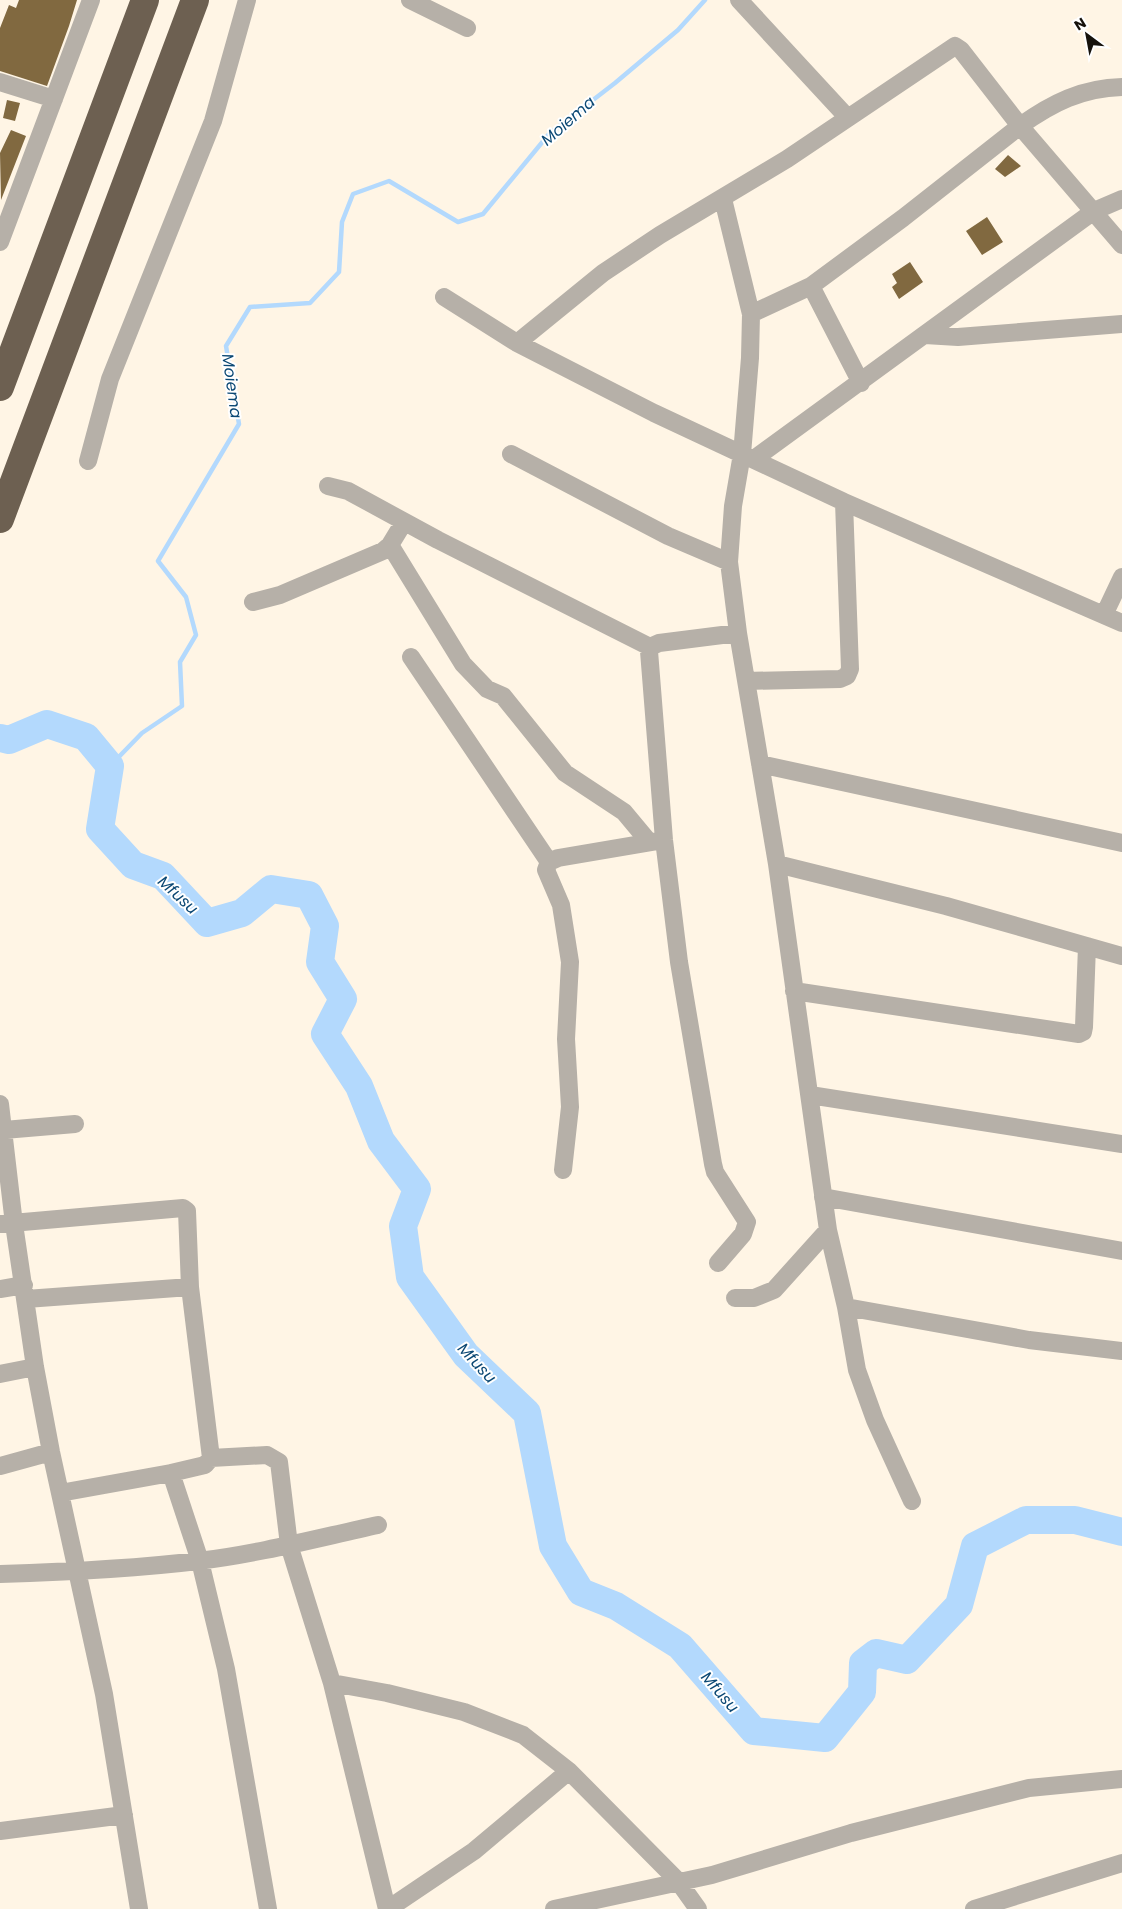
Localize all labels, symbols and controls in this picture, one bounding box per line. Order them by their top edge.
north arrow [1062,10,1112,60]
text: N [1070,13,1090,35]
water label: Moiema [536,91,600,151]
water label: Moiema [216,352,248,420]
water label: Mfusu [153,870,203,920]
water label: Mfusu [452,1338,502,1388]
water label: Mfusu [696,1666,744,1718]

